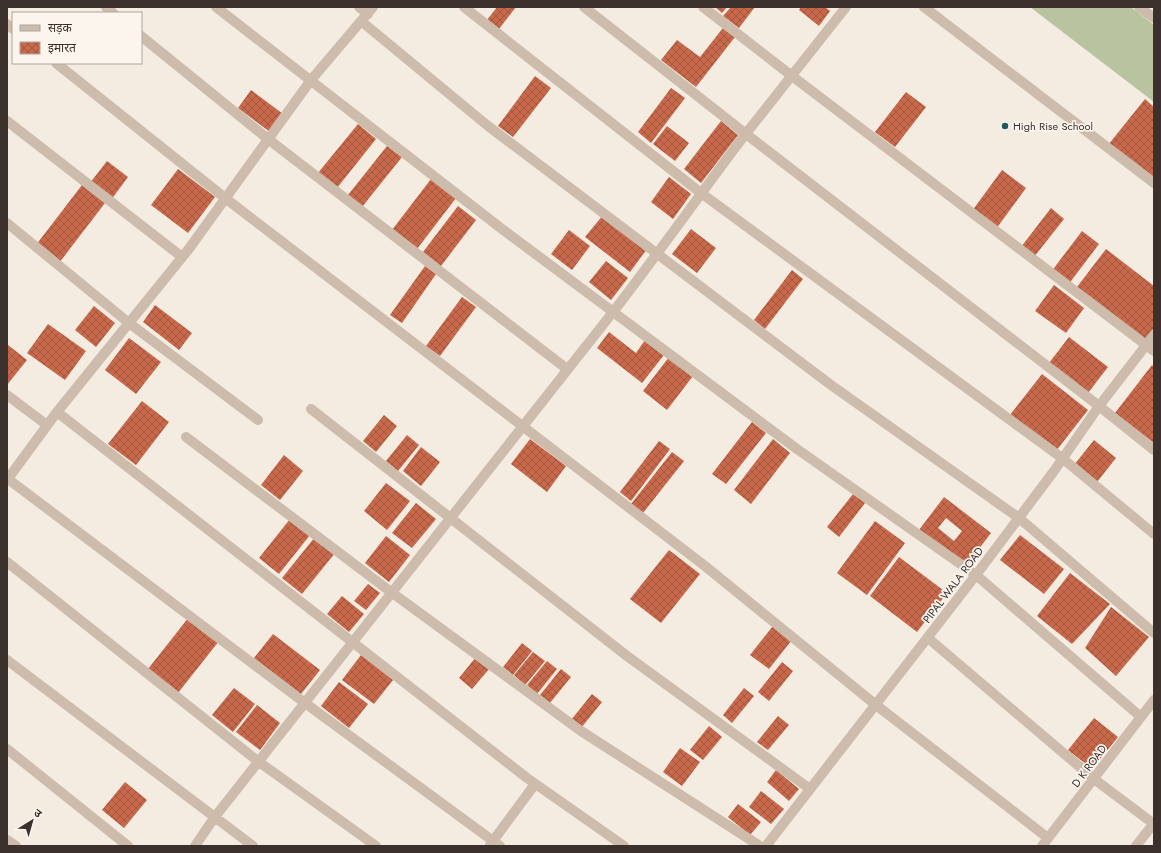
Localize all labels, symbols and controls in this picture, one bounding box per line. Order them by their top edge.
legend [12,12,142,64]
text: सड़क [48,19,73,37]
text: इमारत [48,39,77,57]
place label: High Rise School [1013,118,1093,134]
marker: High Rise School [1000,121,1010,131]
street label: PIPAL WALA ROAD [919,543,987,626]
street label: D K ROAD [1068,741,1111,791]
north arrow [12,801,52,841]
text: उ [31,805,46,822]

